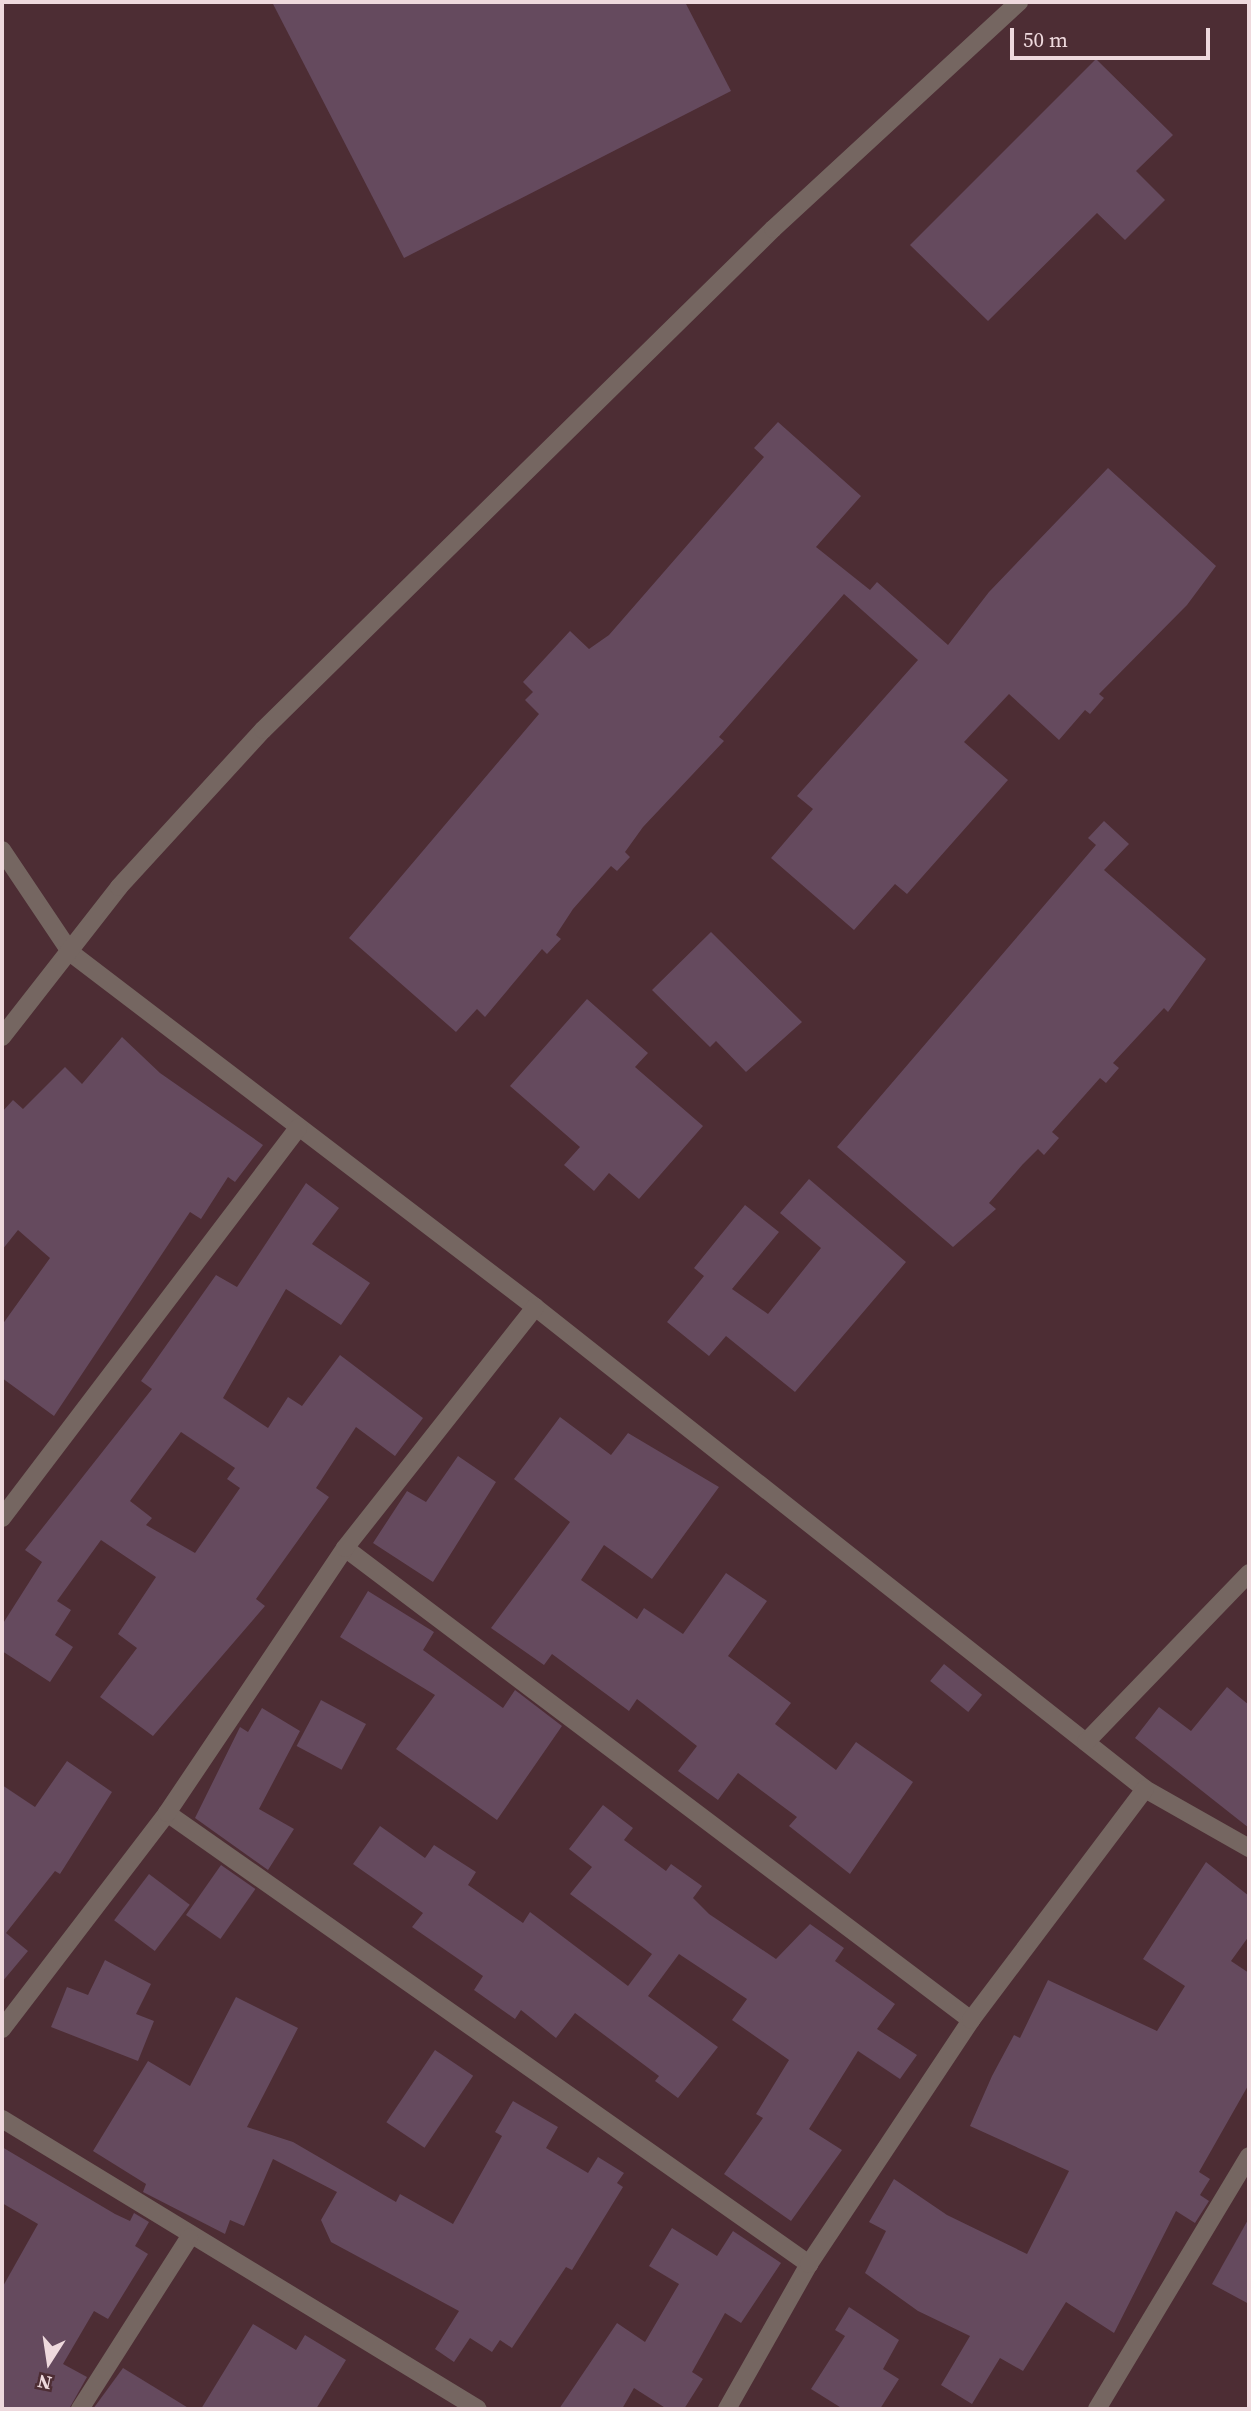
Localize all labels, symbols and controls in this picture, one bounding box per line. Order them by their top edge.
scale bar [1013,14,1212,58]
text: 50 m [1023,25,1068,54]
north arrow [14,2327,84,2397]
text: N [35,2368,54,2397]

